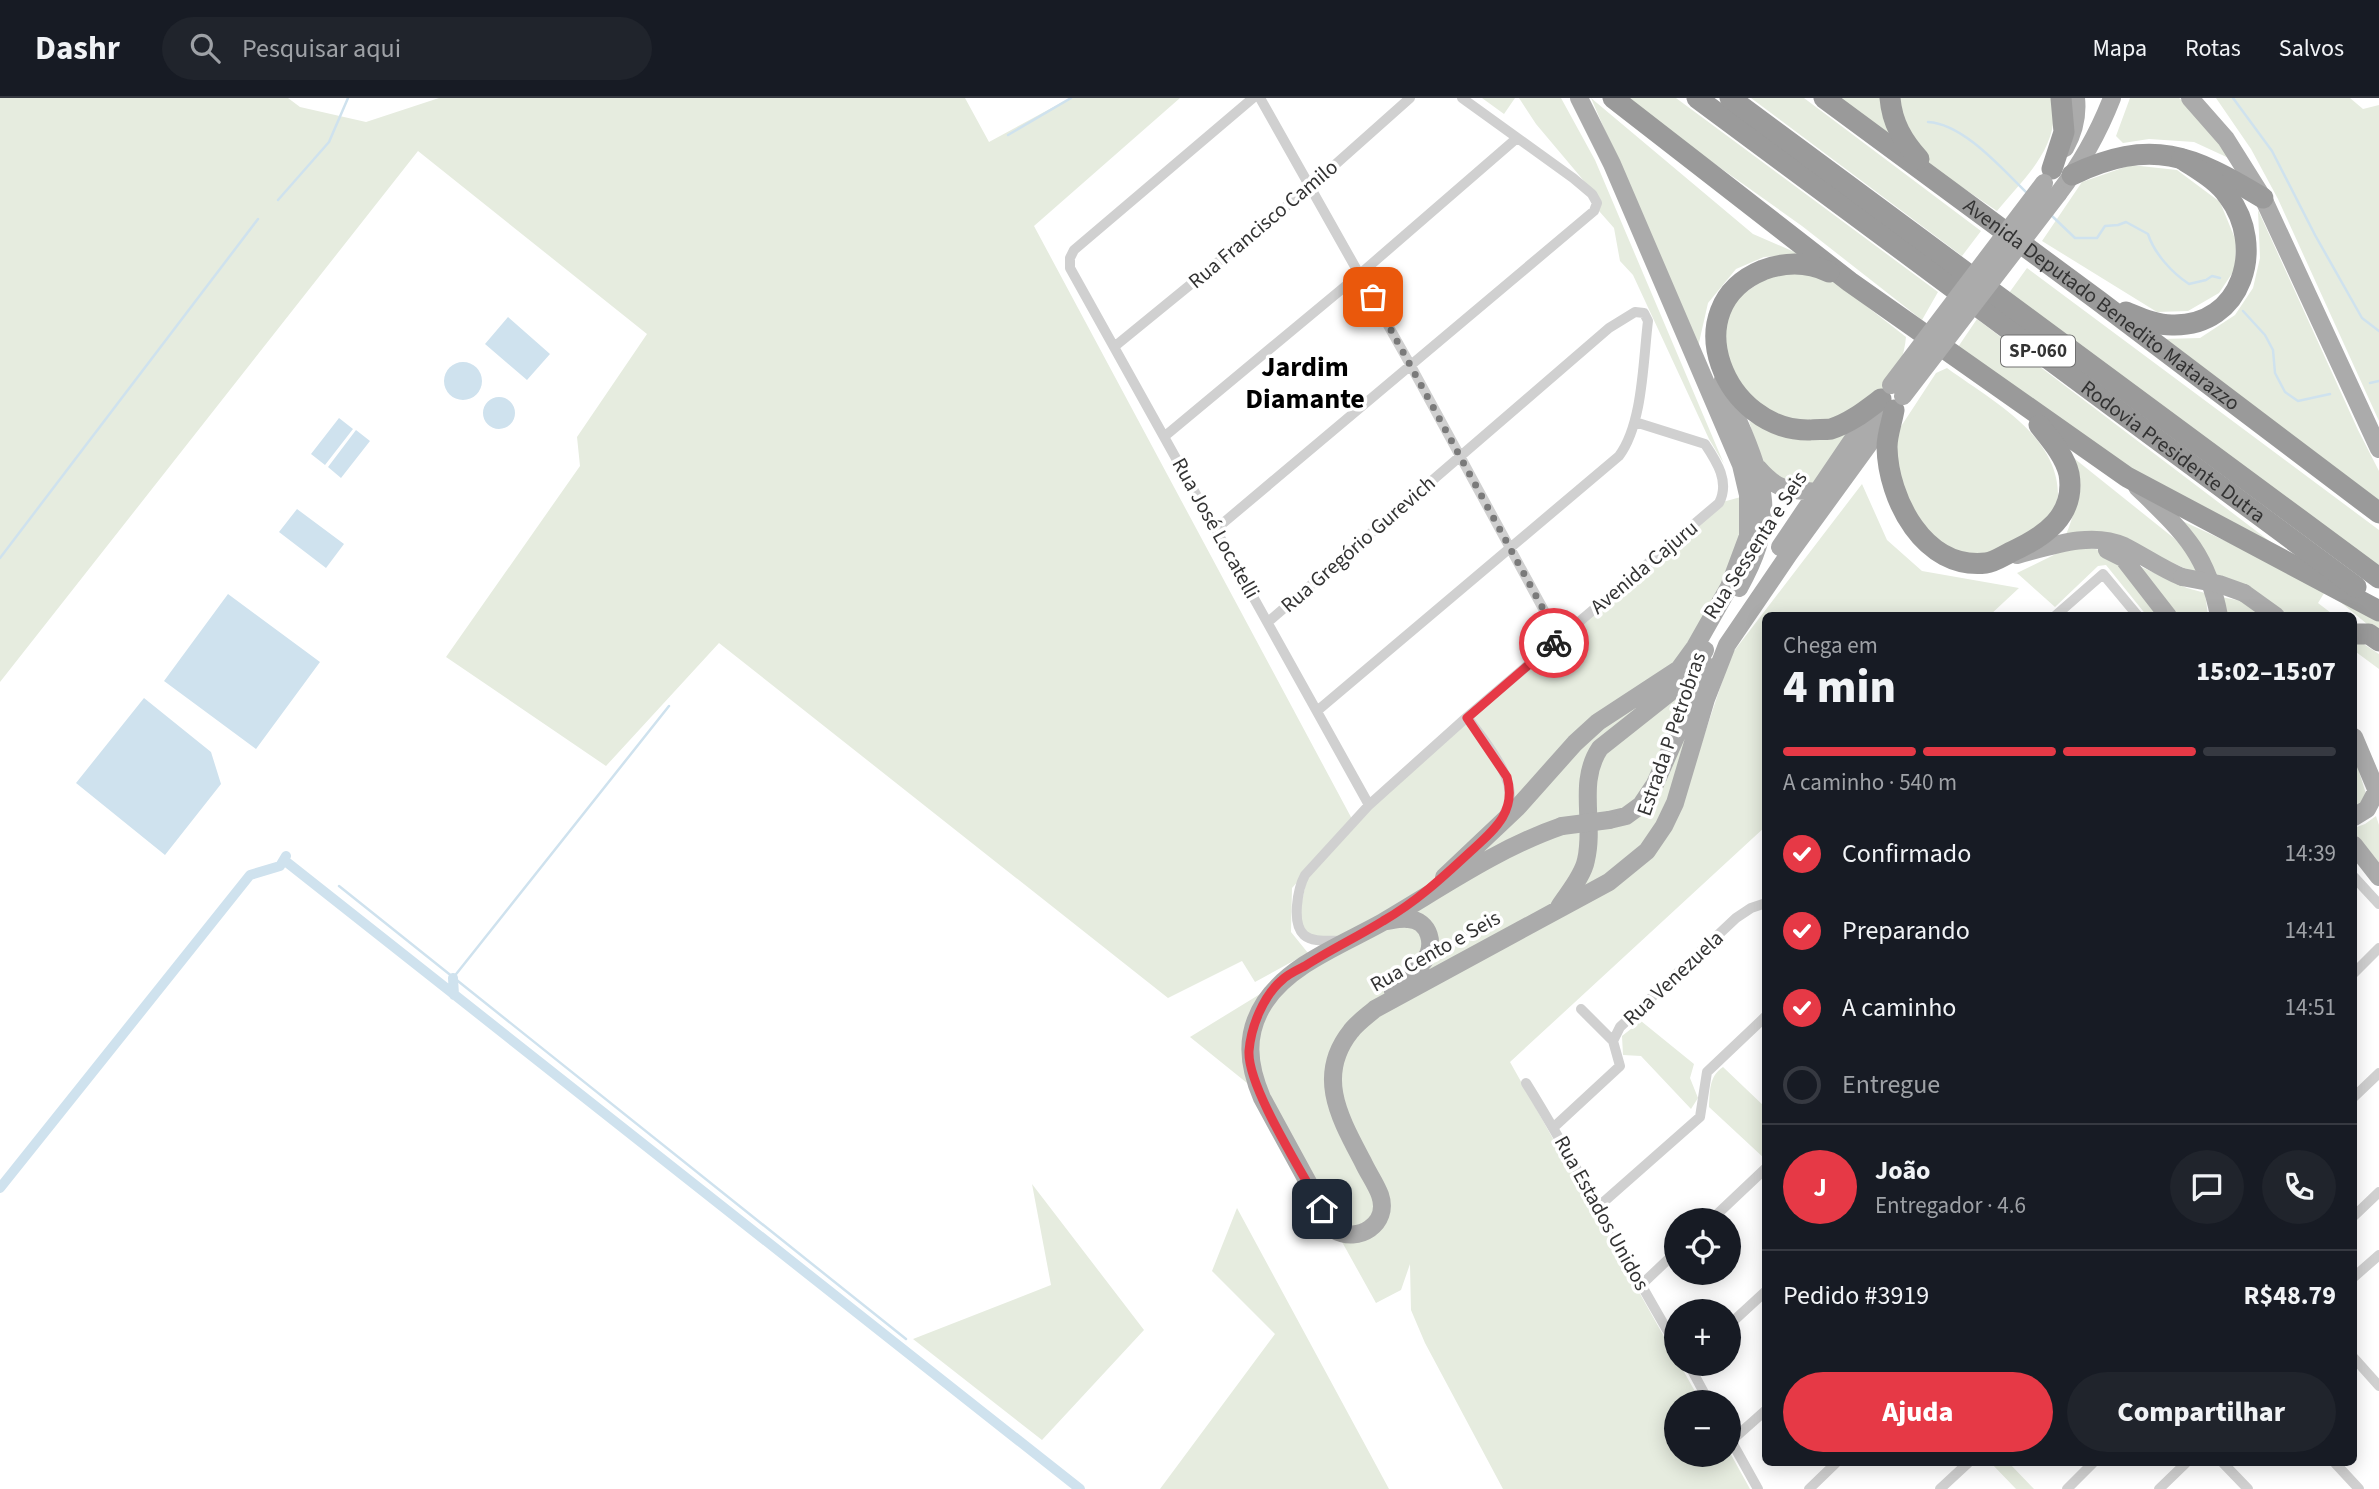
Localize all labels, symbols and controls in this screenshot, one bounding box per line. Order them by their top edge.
search box [162,17,652,80]
text: Dashr [35,25,120,72]
icon: search [186,29,224,67]
text: Pesquisar aqui [242,30,401,67]
text: Mapa [2092,31,2147,66]
text: Rotas [2185,31,2241,66]
text: Salvos [2279,31,2344,66]
street label: Rua Francisco Camilo [1182,152,1344,296]
street label: Avenida Deputado Benedito Matarazzo [1957,191,2246,418]
pin [1343,267,1403,327]
icon: bag [1354,278,1392,316]
road number: SP-060 [2001,336,2075,366]
district label: Jardim Diamante [1245,347,1365,419]
street label: Rodovia Presidente Dutra [2075,373,2272,530]
street label: Rua José Locatelli [1165,452,1267,604]
street label: Rua Sessenta e Seis [1696,465,1814,625]
street label: Rua Gregório Gurevich [1274,468,1442,620]
street label: Avenida Cajuru [1584,513,1704,621]
courier [1519,608,1589,678]
icon: bike [1535,624,1573,662]
text: Chega em [1783,629,1878,662]
street label: Estrada P Petrobras [1629,648,1713,820]
text: 15:02–15:07 [2196,653,2336,690]
text: 4 min [1783,655,1896,720]
text: A caminho · 540 m [1783,766,1957,799]
icon: check [1783,835,1821,873]
text: Confirmado [1842,835,1971,872]
text: 14:39 [2285,837,2336,870]
street label: Rua Cento e Seis [1364,903,1506,999]
icon: check [1783,912,1821,950]
text: Preparando [1842,912,1970,949]
text: 14:41 [2285,914,2336,947]
street label: Rua Venezuela [1616,924,1730,1032]
icon: check [1783,989,1821,1027]
text: A caminho [1842,989,1956,1026]
text: 14:51 [2285,991,2336,1024]
text: Entregue [1842,1066,1940,1103]
street label: Rua Estados Unidos [1547,1130,1657,1296]
button: chat [2170,1150,2244,1224]
button: phone [2262,1150,2336,1224]
text: João [1875,1152,1931,1189]
text: J [1813,1169,1827,1206]
pin [1292,1179,1352,1239]
text: Entregador · 4.6 [1875,1189,2026,1222]
icon: home [1303,1190,1341,1228]
map controls [1664,1208,1741,1467]
button: locate [1664,1208,1741,1285]
text: Pedido #3919 [1783,1277,1929,1314]
text: R$48.79 [2244,1277,2336,1314]
button: + [1664,1299,1741,1376]
button: Ajuda [1783,1372,2053,1452]
button: Compartilhar [2067,1372,2336,1452]
button: − [1664,1390,1741,1467]

